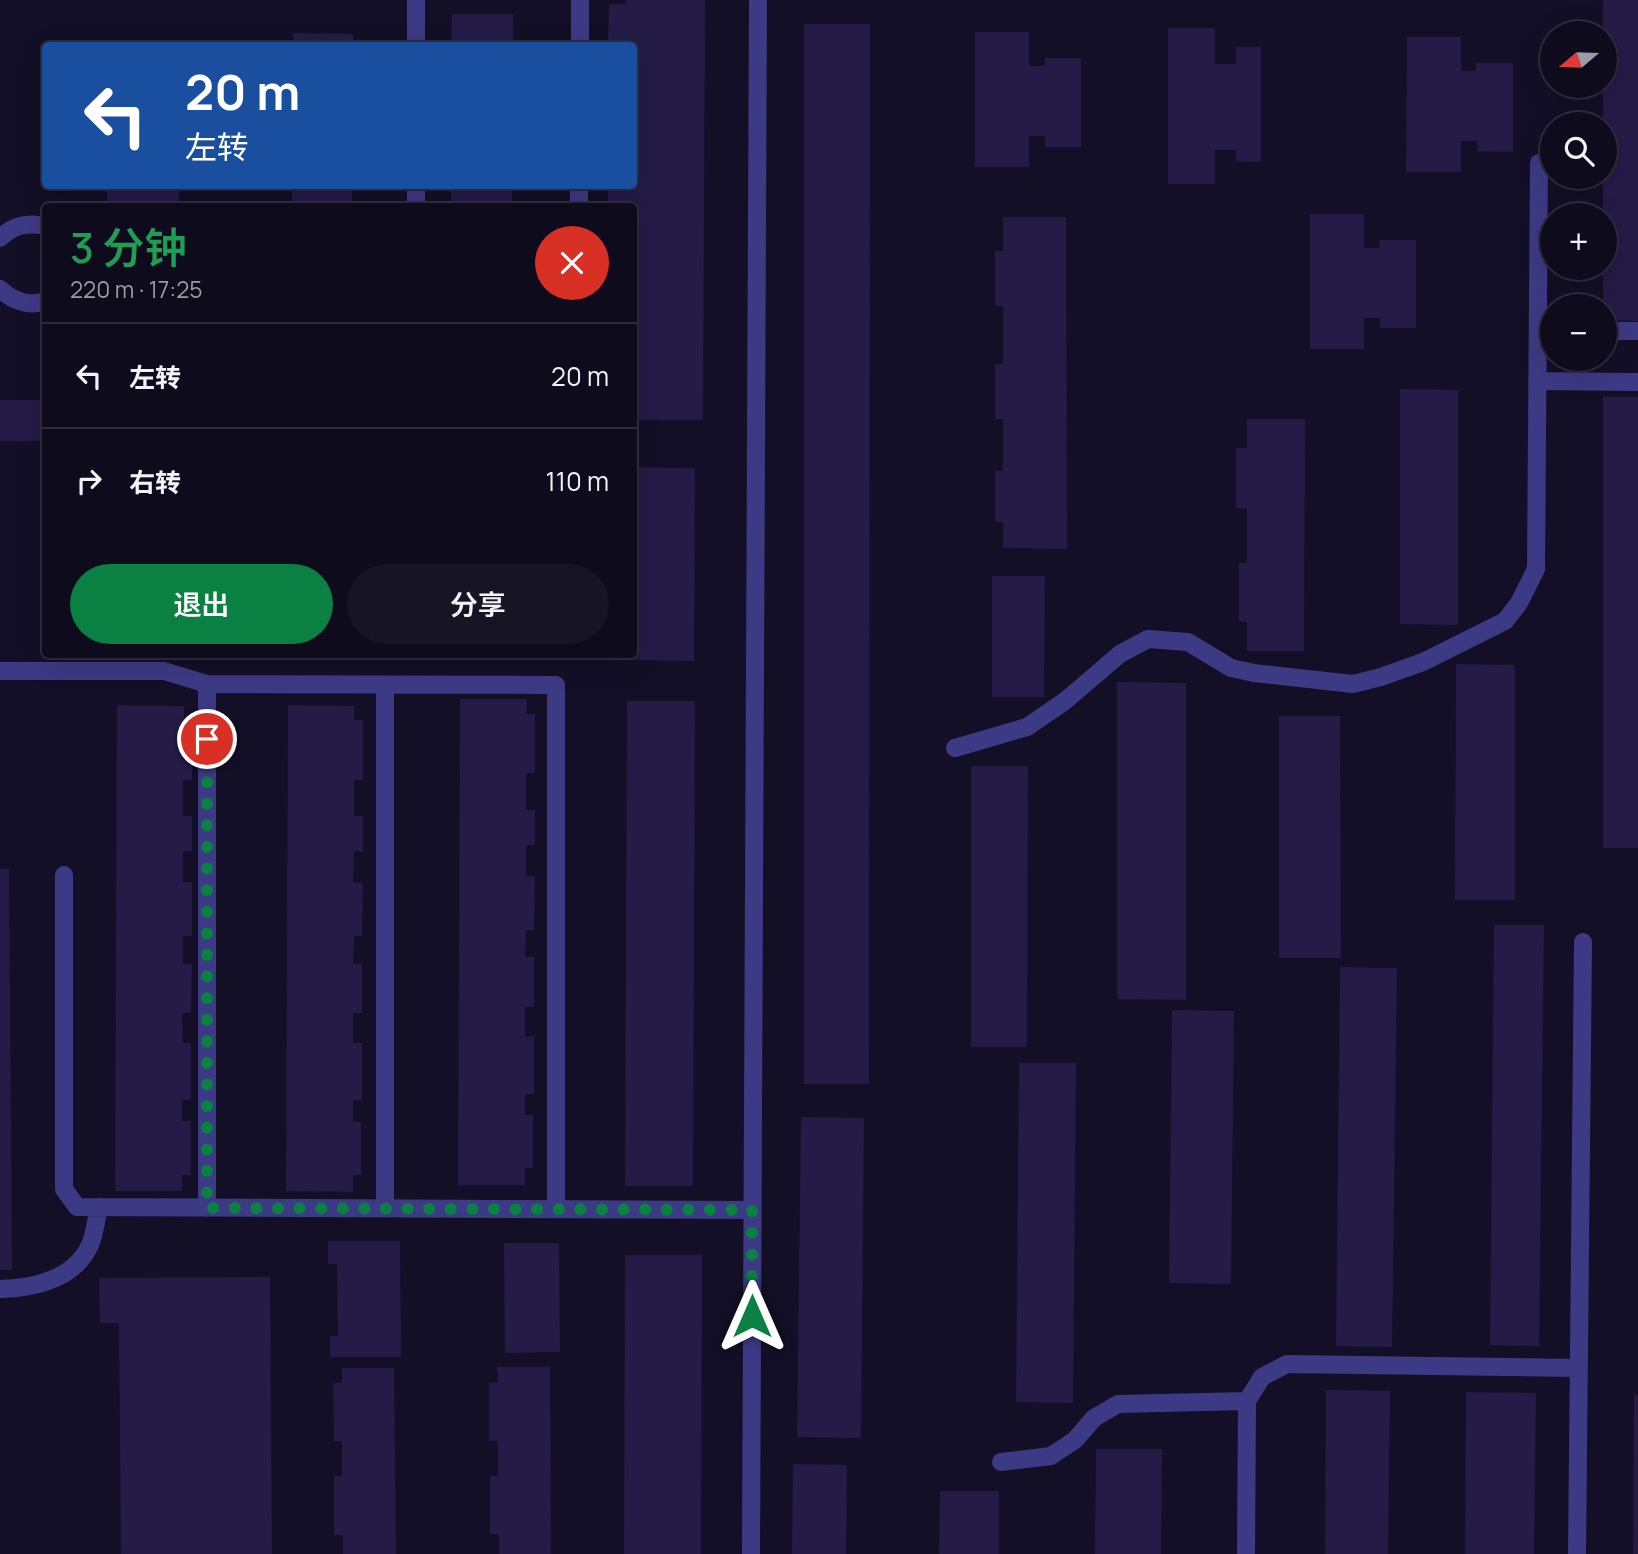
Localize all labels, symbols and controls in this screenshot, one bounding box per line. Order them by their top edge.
north arrow [1540,21,1617,98]
map controls [1540,21,1617,371]
text: 20 m [185,58,300,125]
icon: left [70,70,161,161]
button: search [1540,112,1617,189]
text: 左转 [185,125,249,169]
button: + [1540,203,1617,280]
text: 3 分钟 [70,218,186,276]
button: close [535,226,609,300]
text: 220 m · 17:25 [70,273,203,305]
button: − [1540,294,1617,371]
icon: left [70,357,108,395]
text: 20 m [551,358,609,394]
text: 左转 [129,359,181,395]
icon: right [70,462,108,500]
text: 110 m [546,463,609,499]
text: 右转 [129,464,181,500]
button: 退出 [70,564,333,644]
button: 分享 [347,564,609,644]
pin [177,709,237,769]
icon: arrive [188,720,226,758]
position arrow [715,1279,789,1353]

